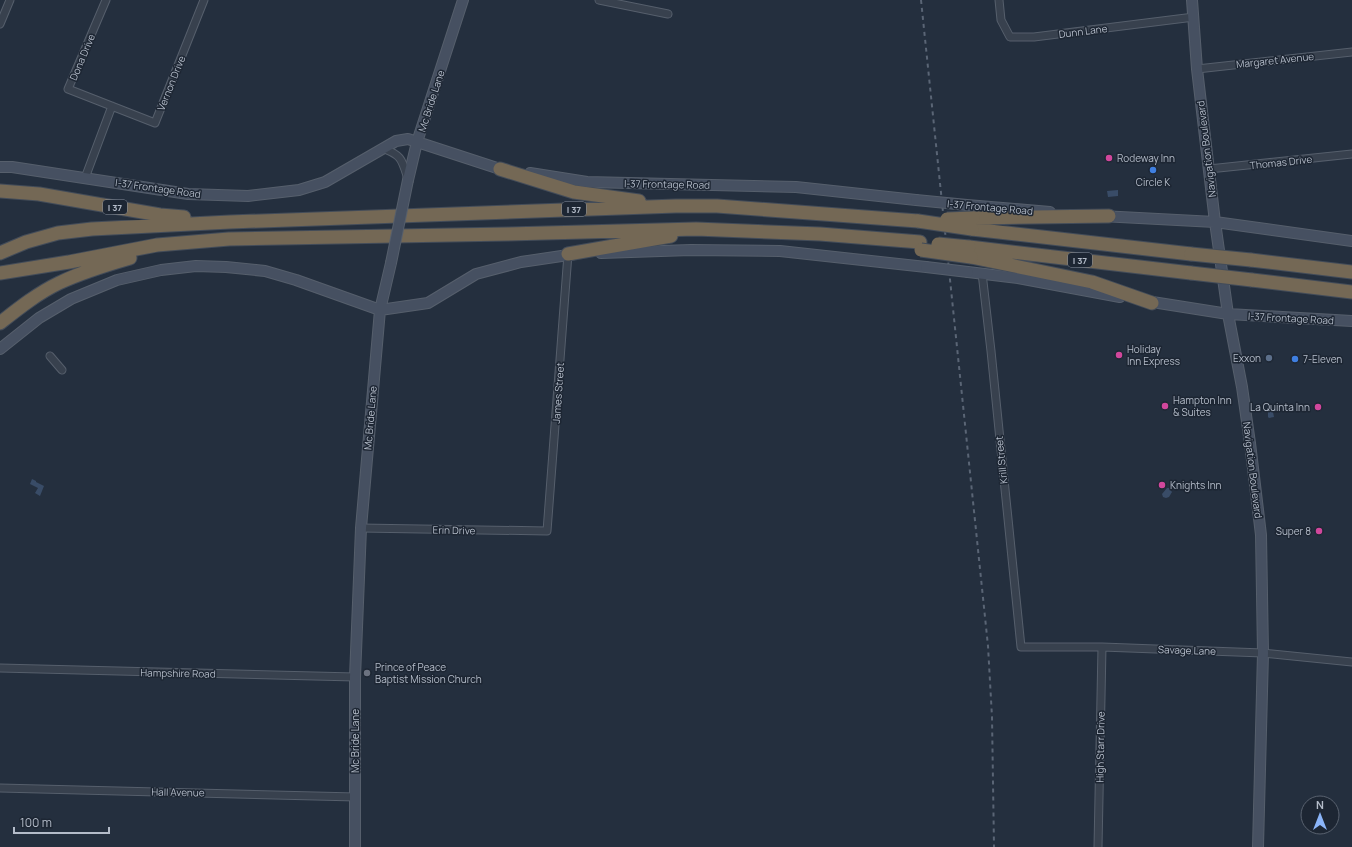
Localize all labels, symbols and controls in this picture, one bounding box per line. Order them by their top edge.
street label: Dunn Lane [1058,21,1108,41]
street label: Dona Drive [66,31,98,83]
street label: Margaret Avenue [1235,49,1315,71]
street label: Vernon Drive [154,53,188,113]
street label: Mc Bride Lane [414,68,448,134]
street label: Navigation Boulevard [1193,100,1219,198]
place label: Rodeway Inn [1117,151,1175,165]
street label: Thomas Drive [1249,152,1313,172]
marker: Rodeway Inn [1104,153,1114,163]
marker: Circle K [1148,165,1158,175]
street label: I-37 Frontage Road [114,175,202,201]
place label: Circle K [1136,175,1170,189]
street label: I-37 Frontage Road [624,176,710,192]
street label: I-37 Frontage Road [946,196,1034,218]
road number: I 37 [103,200,127,214]
road number: I 37 [562,202,586,216]
road number: I 37 [1068,253,1092,267]
street label: I-37 Frontage Road [1248,309,1334,327]
place label: Holiday Inn Express [1127,342,1180,368]
marker: Holiday Inn Express [1114,350,1124,360]
place label: Exxon [1233,351,1261,365]
place label: 7-Eleven [1303,352,1342,366]
marker: Exxon [1264,353,1274,363]
marker: 7-Eleven [1290,354,1300,364]
street label: James Street [549,362,567,424]
street label: Mc Bride Lane [360,385,380,451]
place label: Hampton Inn & Suites [1173,393,1232,419]
place label: La Quinta Inn [1250,400,1310,414]
marker: Hampton Inn & Suites [1160,401,1170,411]
marker: La Quinta Inn [1313,402,1323,412]
street label: Navigation Boulevard [1240,421,1266,519]
street label: Krill Street [992,435,1010,485]
place label: Knights Inn [1170,478,1222,492]
marker: Knights Inn [1157,480,1167,490]
street label: Erin Drive [432,523,476,537]
place label: Super 8 [1276,524,1311,538]
marker: Super 8 [1314,526,1324,536]
street label: Savage Lane [1158,642,1216,658]
place label: Prince of Peace Baptist Mission Church [375,660,482,686]
street label: Hampshire Road [140,665,216,681]
marker: Prince of Peace Baptist Mission Church [362,668,372,678]
street label: Mc Bride Lane [348,709,362,773]
street label: High Starr Drive [1092,711,1108,783]
street label: Hall Avenue [151,785,205,799]
north arrow [1300,795,1340,835]
text: N [1316,797,1324,812]
scale bar [14,809,109,835]
text: 100 m [20,814,52,831]

